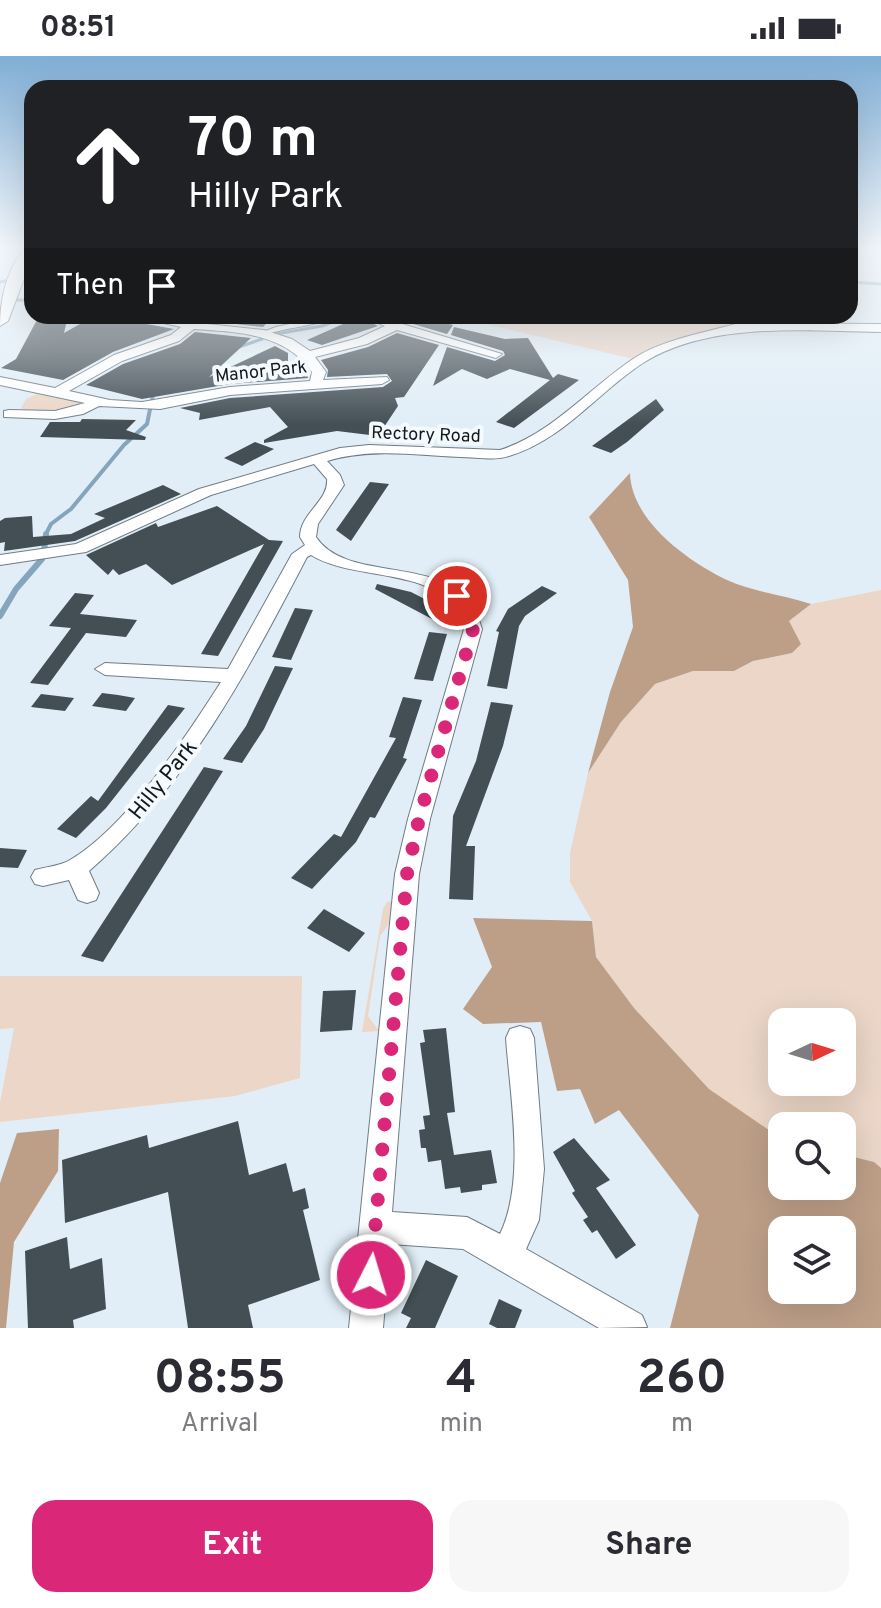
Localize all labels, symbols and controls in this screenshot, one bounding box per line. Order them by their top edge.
text: 08:51 [40,10,116,47]
text: 70 m [188,106,318,176]
icon: ahead [56,112,160,216]
text: Hilly Park [188,175,343,221]
icon: arrive [140,264,184,308]
text: Then [56,268,124,305]
street label: Manor Park [214,356,308,389]
street label: Rectory Road [371,422,481,449]
pin [423,562,491,630]
icon: arrive [435,574,479,618]
street label: Hilly Park [124,735,204,826]
north arrow [768,1008,856,1096]
map controls [768,1008,856,1304]
button: search [768,1112,856,1200]
button: layers [768,1216,856,1304]
position arrow [329,1233,413,1317]
text: 08:55 [154,1350,286,1410]
text: 4 [446,1350,477,1410]
text: 260 [637,1350,727,1410]
text: Arrival [181,1408,259,1441]
text: min [440,1408,483,1441]
text: m [671,1408,693,1441]
button: Exit [32,1500,433,1592]
button: Share [449,1500,849,1592]

